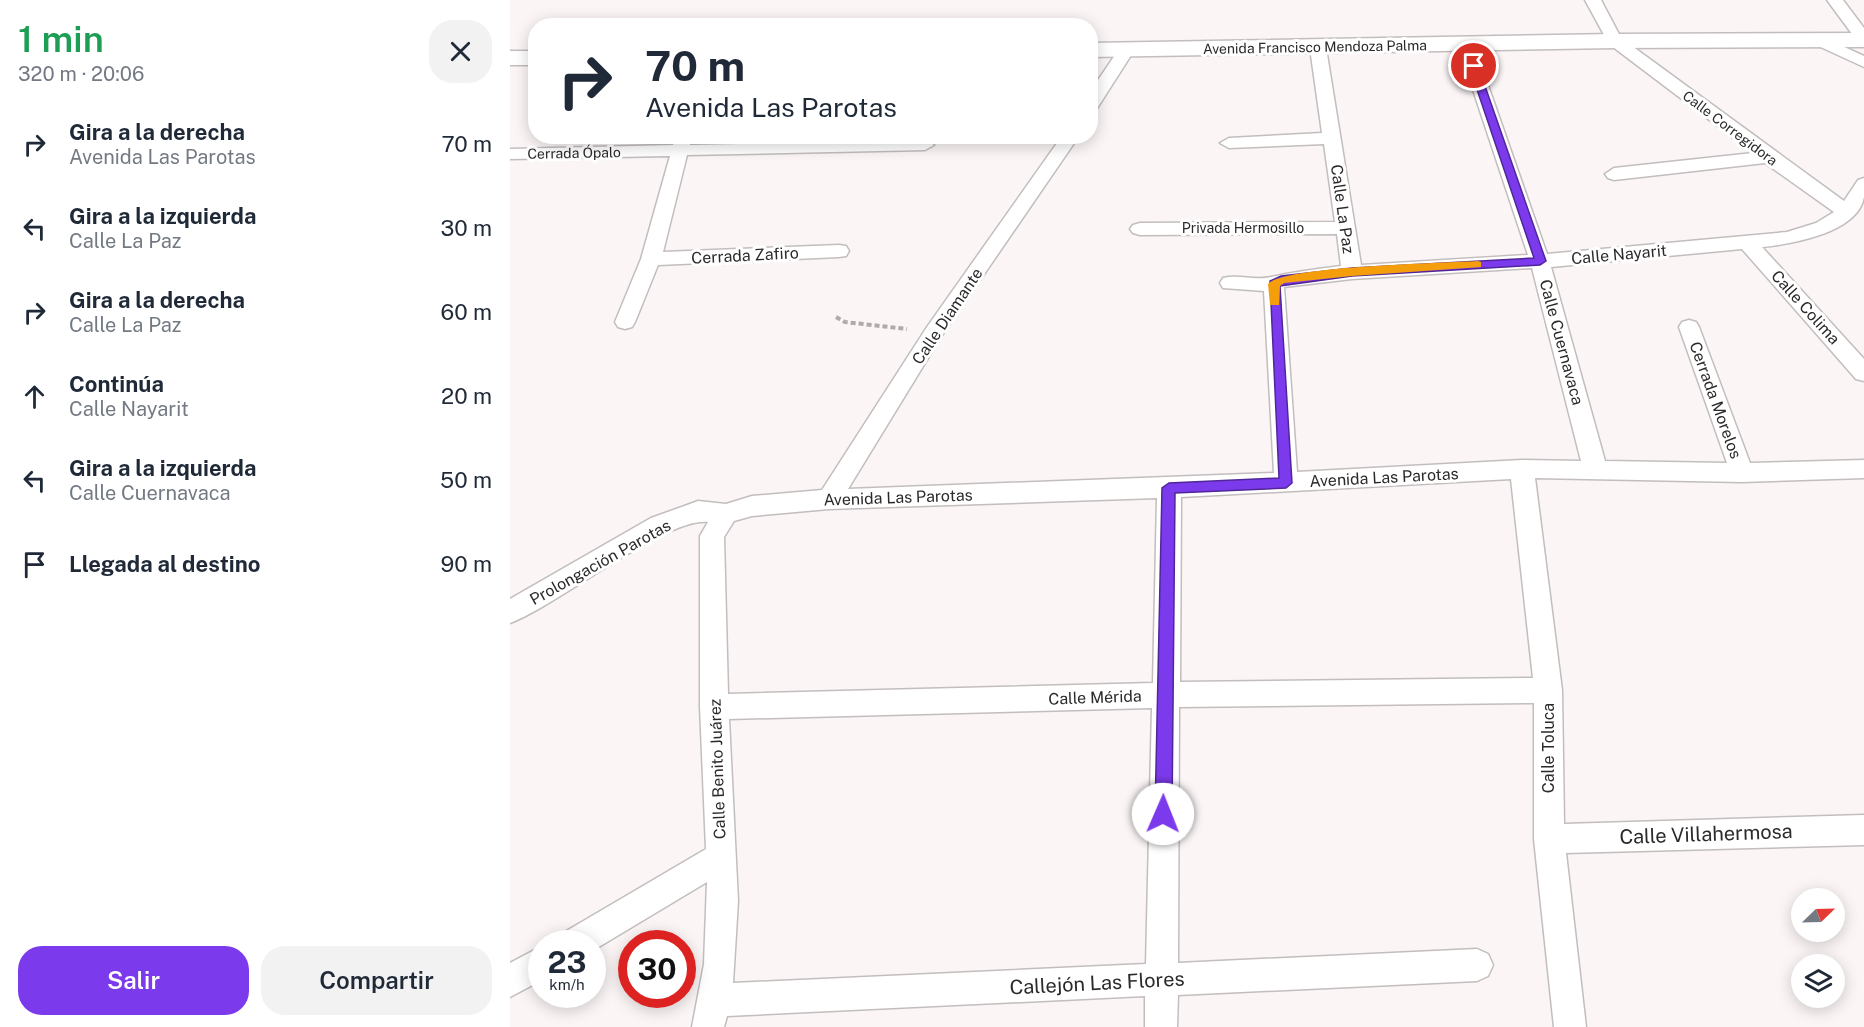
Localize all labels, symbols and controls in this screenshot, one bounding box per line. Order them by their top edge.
text: 1 min [18,18,104,60]
button: close [429,20,492,83]
street label: Avenida Francisco Mendoza Palma [1203,37,1427,57]
pin [1448,40,1499,91]
text: 70 m [645,41,745,90]
icon: right [546,42,624,120]
icon: arrive [1457,49,1490,82]
text: 320 m · 20:06 [18,62,144,86]
street label: Calle Corregidora [1680,87,1780,169]
text: Avenida Las Parotas [645,91,897,123]
text: Gira a la derecha [69,119,245,145]
icon: right [18,128,51,161]
text: 70 m [441,131,492,157]
street label: Cerrada Ópalo [527,142,621,162]
text: Avenida Las Parotas [69,145,256,169]
street label: Calle La Paz [1327,163,1358,255]
text: Gira a la izquierda [69,203,256,229]
icon: left [18,212,51,245]
text: 30 m [440,215,492,241]
street label: Privada Hermosillo [1182,220,1304,236]
text: Calle La Paz [69,229,181,253]
street label: Calle Nayarit [1570,241,1668,268]
street label: Cerrada Zafiro [691,243,799,268]
street label: Calle Diamante [908,264,987,368]
street label: Calle Colima [1767,266,1844,348]
street label: Calle Cuernavaca [1536,277,1587,407]
text: Gira a la derecha [69,287,245,313]
icon: right [18,296,51,329]
text: 60 m [441,299,492,325]
text: Calle La Paz [69,313,181,337]
street label: Cerrada Morelos [1686,339,1746,461]
text: Continúa [69,371,164,397]
icon: ahead [18,380,51,413]
text: 20 m [441,383,492,409]
text: Calle Nayarit [69,397,189,421]
text: Gira a la izquierda [69,455,256,481]
icon: left [18,464,51,497]
street label: Avenida Las Parotas [1309,464,1459,491]
text: 50 m [440,467,492,493]
text: Calle Cuernavaca [69,481,231,505]
street label: Avenida Las Parotas [823,485,973,510]
street label: Prolongación Parotas [527,516,674,609]
icon: arrive [18,548,51,581]
text: Llegada al destino [69,551,260,577]
text: 90 m [441,551,492,577]
street label: Calle Mérida [1048,686,1142,709]
street label: Calle Benito Juárez [706,698,729,840]
street label: Calle Toluca [1539,703,1558,793]
position arrow [1131,782,1195,846]
street label: Calle Villahermosa [1619,819,1793,849]
north arrow [1791,888,1845,942]
map controls [1791,888,1845,1008]
speed limit sign: 30 [618,930,696,1008]
text: 23 [547,944,587,980]
button: Salir [18,946,249,1015]
button: Compartir [261,946,492,1015]
button: layers [1791,954,1845,1008]
street label: Callejón Las Flores [1009,966,1185,1000]
text: km/h [549,976,585,993]

